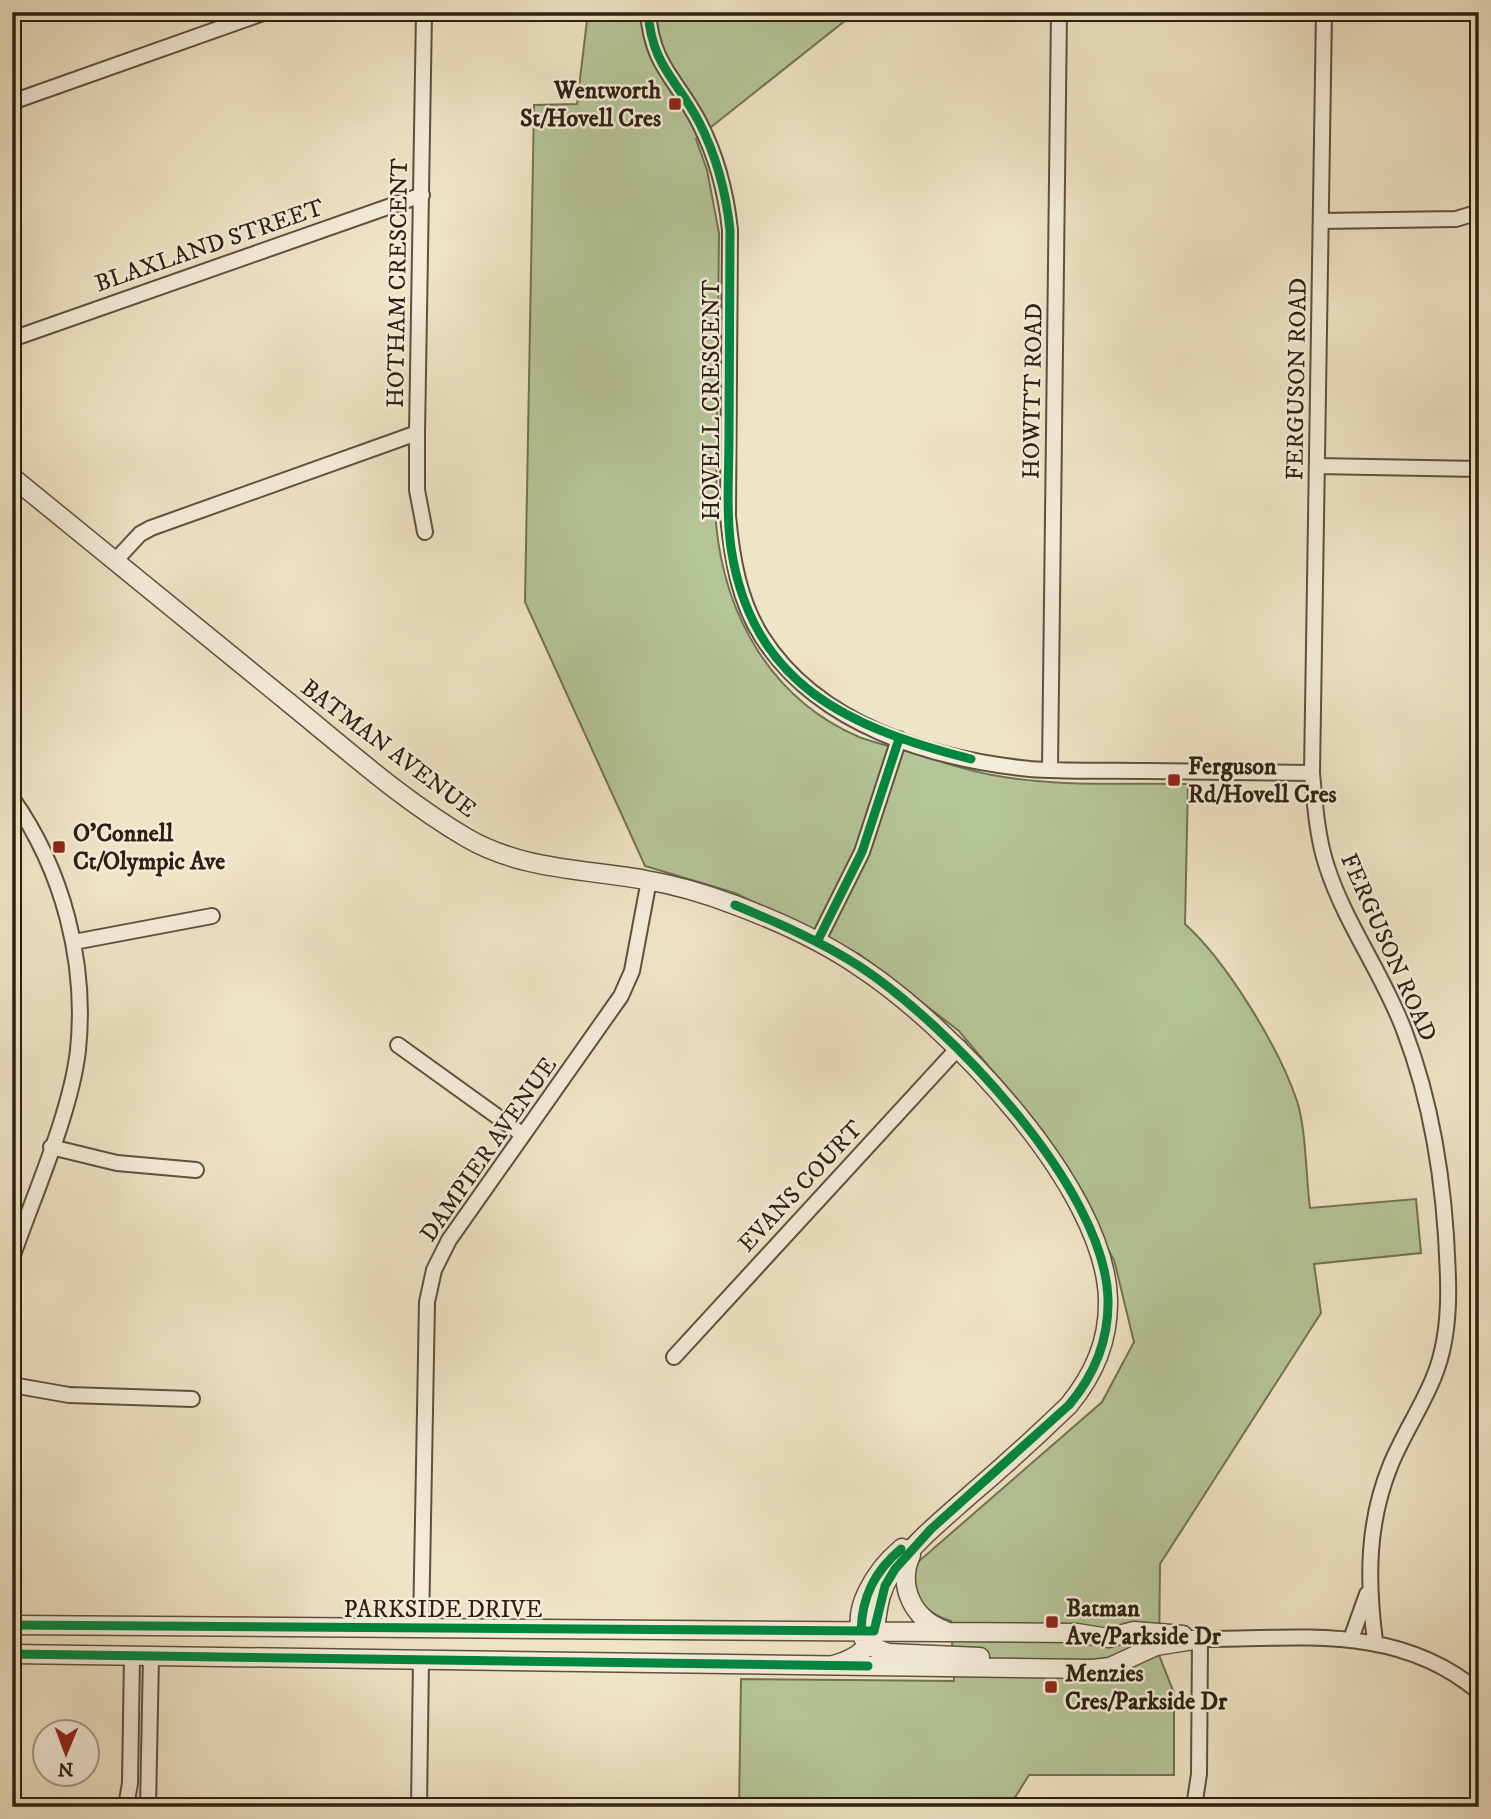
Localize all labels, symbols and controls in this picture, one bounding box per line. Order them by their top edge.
place label: Wentworth St/Hovell Cres [520,76,661,134]
marker: Wentworth St/Hovell Cres [667,96,683,112]
street label: HOTHAM CRESCENT [381,158,415,408]
street label: BLAXLAND STREET [91,193,328,299]
street label: FERGUSON ROAD [1280,277,1314,481]
street label: HOVELL CRESCENT [697,280,727,520]
street label: HOWITT ROAD [1016,303,1050,479]
street label: BATMAN AVENUE [295,673,482,825]
place label: Ferguson Rd/Hovell Cres [1188,752,1337,810]
marker: Ferguson Rd/Hovell Cres [1166,772,1182,788]
place label: O'Connell Ct/Olympic Ave [73,819,225,877]
marker: O'Connell Ct/Olympic Ave [51,839,67,855]
street label: FERGUSON ROAD [1333,849,1443,1046]
street label: DAMPIER AVENUE [414,1051,564,1248]
street label: EVANS COURT [732,1115,869,1259]
place label: Batman Ave/Parkside Dr [1065,1594,1222,1652]
street label: PARKSIDE DRIVE [343,1595,543,1625]
marker: Batman Ave/Parkside Dr [1044,1614,1060,1630]
place label: Menzies Cres/Parkside Dr [1065,1659,1228,1717]
marker: Menzies Cres/Parkside Dr [1043,1679,1059,1695]
north arrow [32,1717,102,1787]
text: N [57,1757,74,1780]

